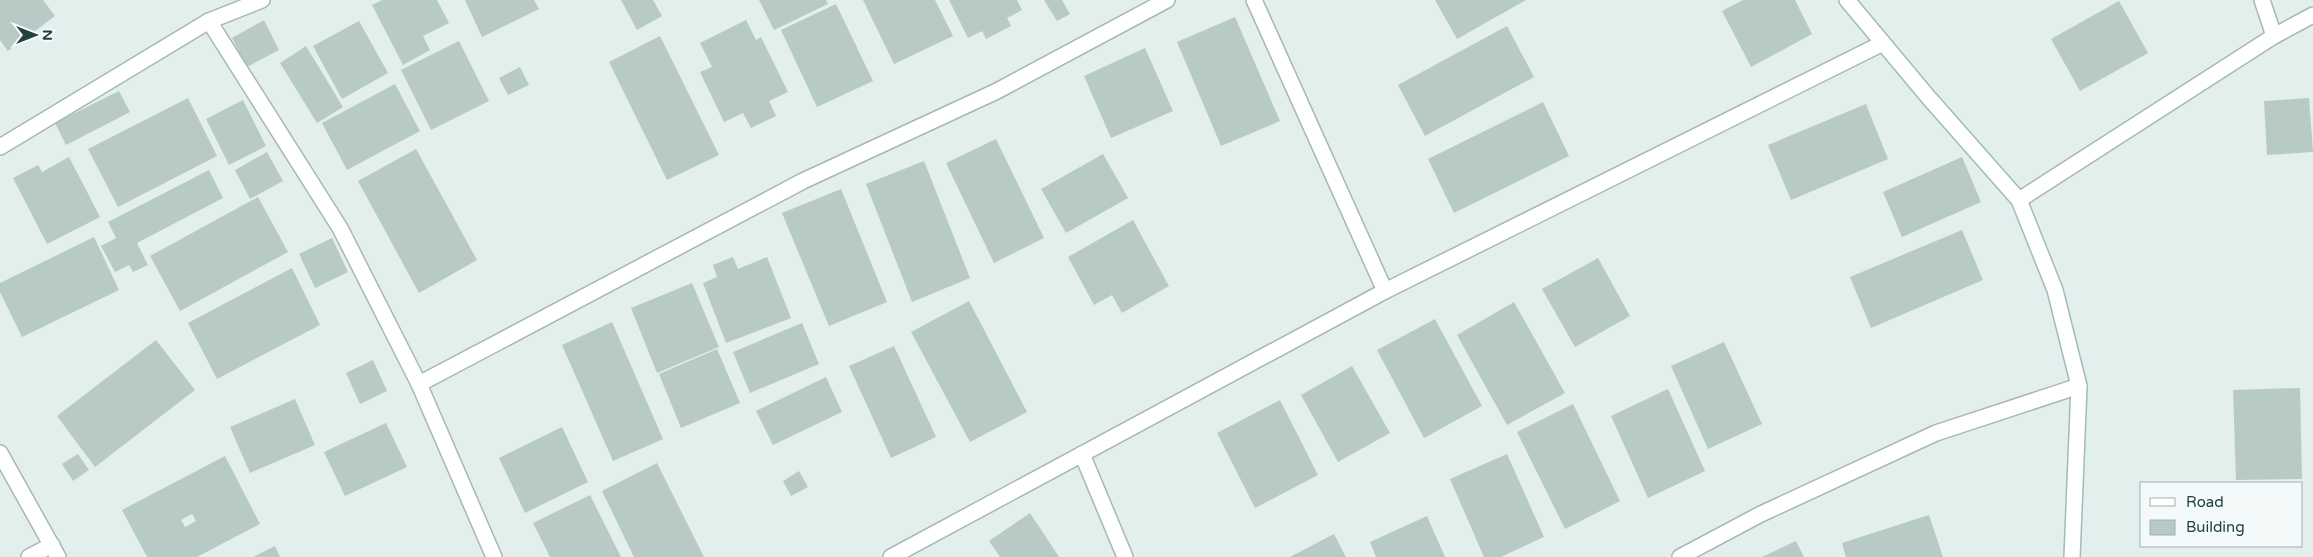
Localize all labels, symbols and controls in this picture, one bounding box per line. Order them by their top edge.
north arrow [10,10,60,60]
text: N [39,29,56,41]
legend [2140,482,2303,547]
text: Road [2186,493,2224,511]
text: Building [2186,518,2245,536]

